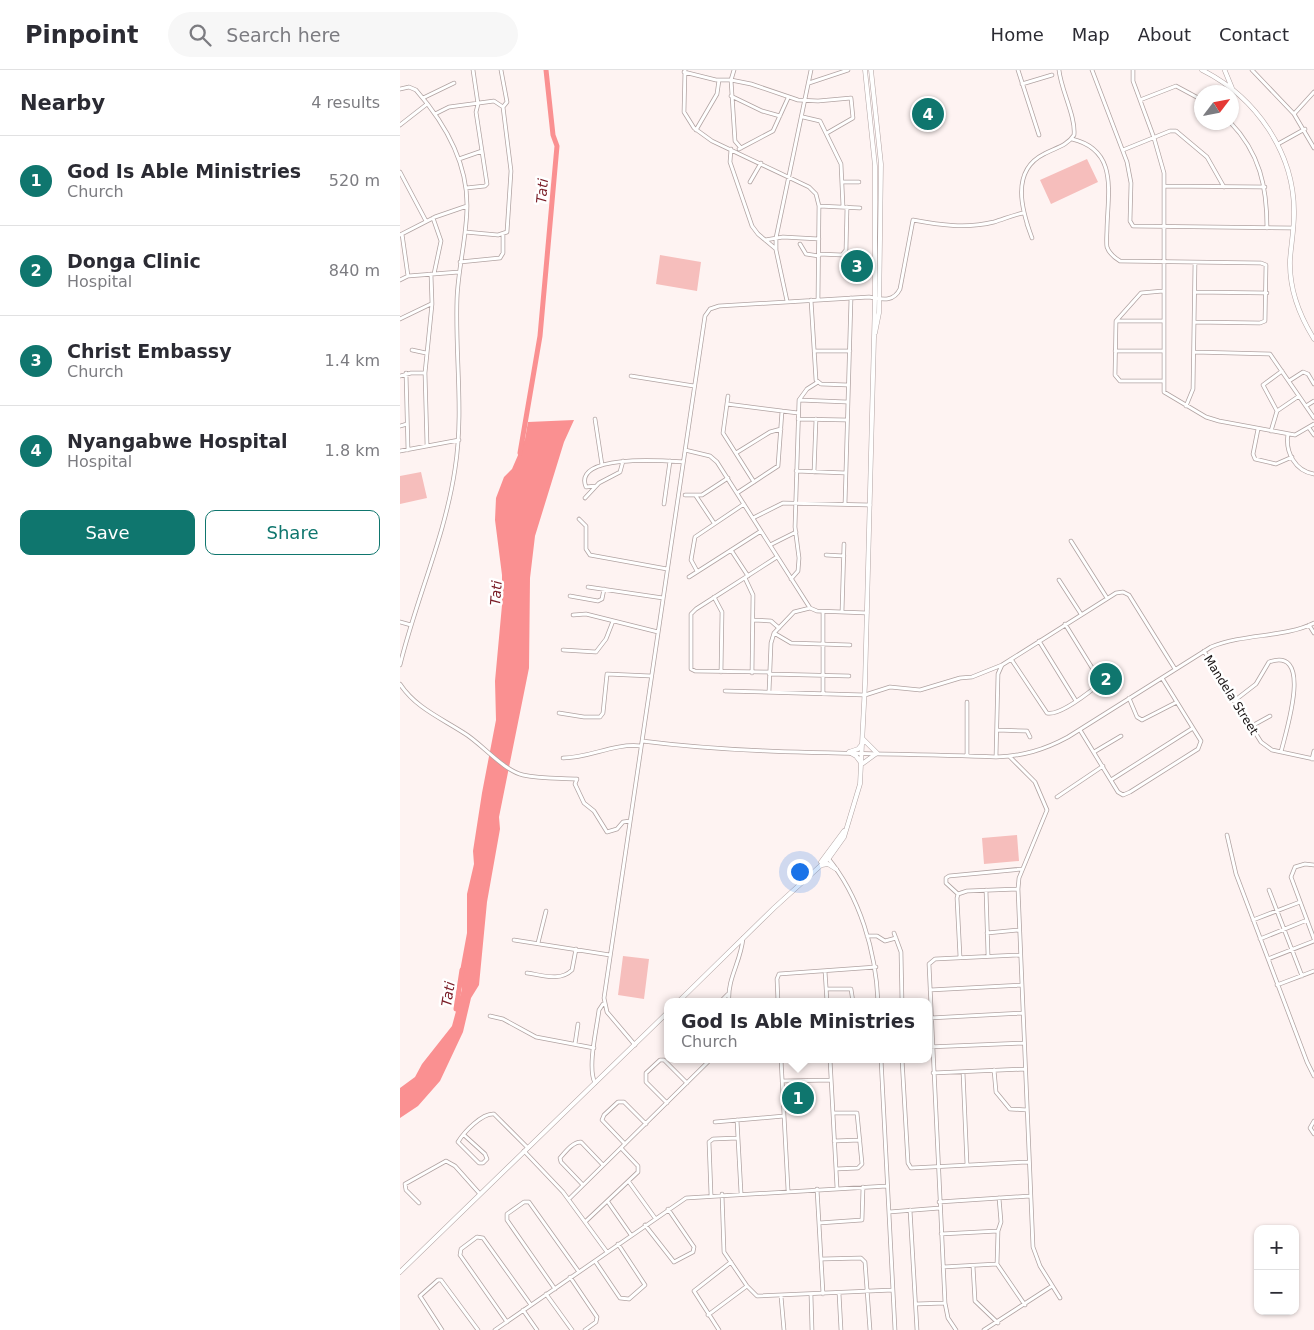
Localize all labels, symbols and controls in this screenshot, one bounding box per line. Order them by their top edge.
search box [168,12,518,57]
text: Pinpoint [25,21,138,49]
icon: search [186,21,214,49]
text: Search here [226,24,341,46]
text: Home [991,24,1044,45]
text: Map [1072,24,1110,45]
text: About [1138,24,1191,45]
text: Contact [1219,24,1289,45]
north arrow [1194,85,1239,130]
text: Nearby [20,91,105,115]
text: 4 results [311,93,380,112]
pin: 4 [912,95,944,133]
text: God Is Able Ministries [67,160,301,182]
text: 1 [30,171,42,190]
text: 520 m [329,171,380,190]
water label: Tati [533,178,551,204]
text: Church [67,182,124,201]
pin: 3 [841,247,873,285]
text: Donga Clinic [67,250,201,272]
text: 2 [30,261,42,280]
text: 840 m [329,261,380,280]
text: Hospital [67,272,132,291]
text: Christ Embassy [67,340,232,362]
text: 3 [30,351,42,370]
text: 1.4 km [325,351,380,370]
text: Church [67,362,124,381]
text: Nyangabwe Hospital [67,430,288,452]
text: 4 [30,441,42,460]
text: 1.8 km [325,441,380,460]
text: Hospital [67,452,132,471]
button: Save [20,510,195,555]
button: Share [205,510,380,555]
water label: Tati [487,580,505,606]
street label: Mandela Street [1201,653,1261,738]
pin: 2 [1090,660,1122,698]
your location [787,859,813,885]
water label: Tati [438,980,458,1008]
popup [664,998,932,1063]
text: God Is Able Ministries [681,1010,915,1032]
text: Church [681,1032,738,1051]
pin: 1 [782,1079,814,1117]
map controls [1254,1225,1299,1315]
button: + [1254,1225,1299,1270]
button: − [1254,1270,1299,1315]

